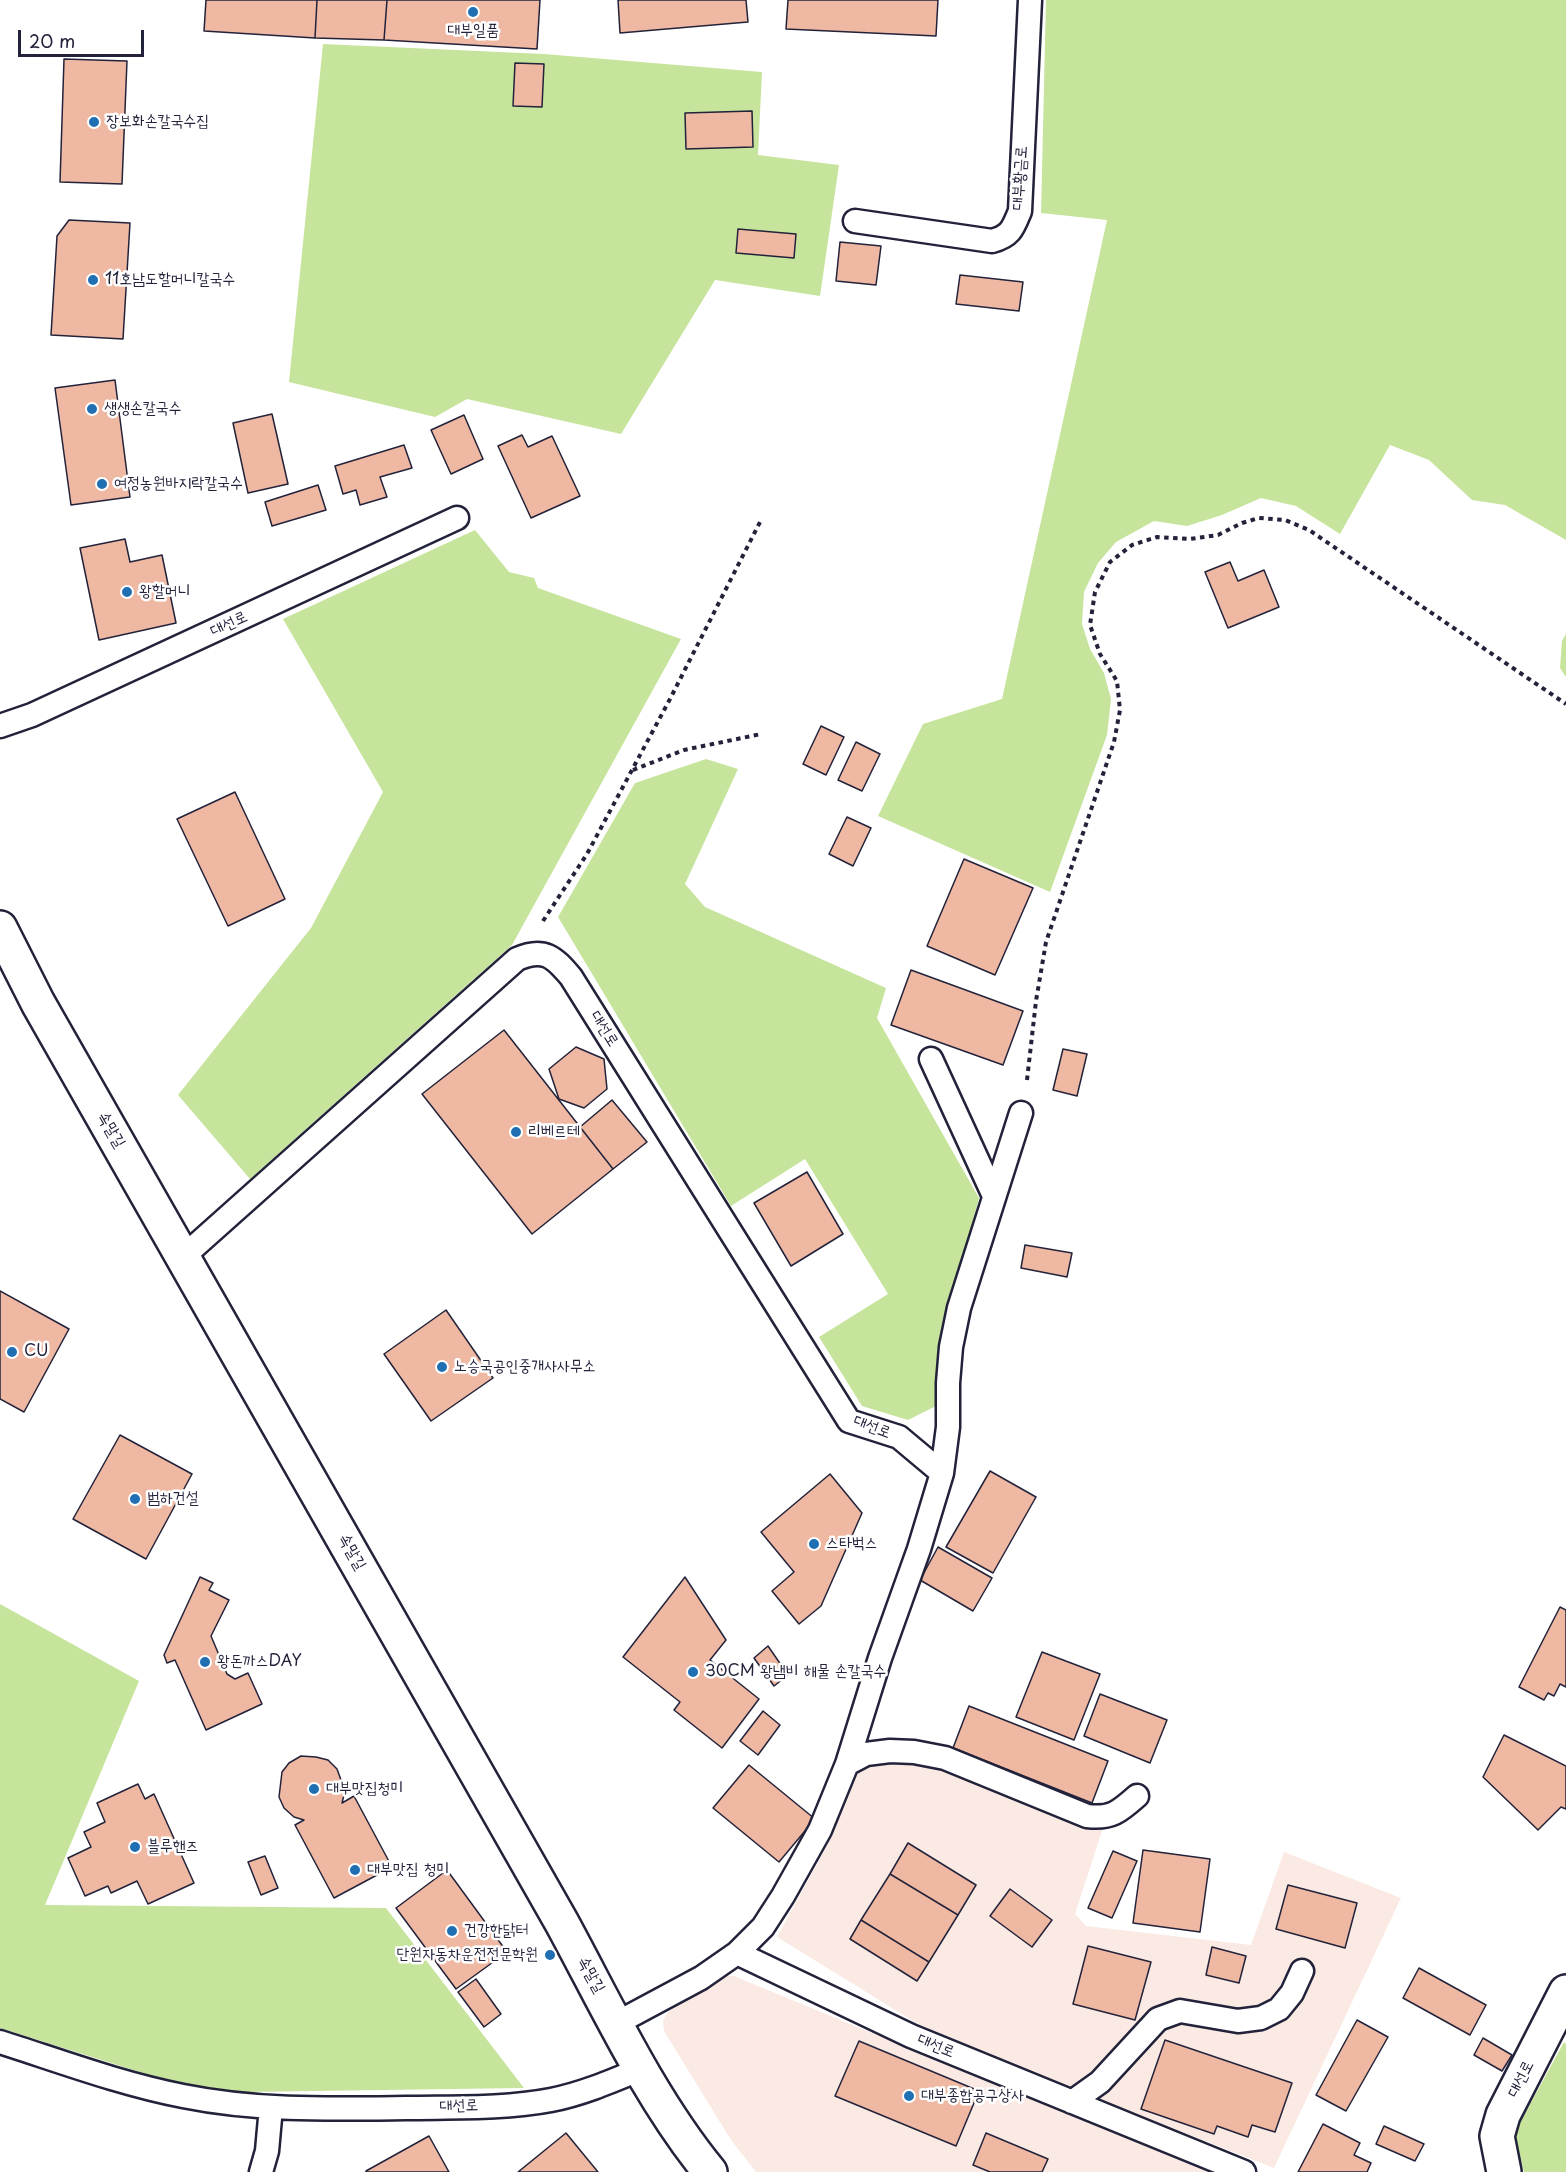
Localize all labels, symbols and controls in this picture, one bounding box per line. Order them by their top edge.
marker: 대부일품 [466,5,480,19]
scale bar [21,18,147,56]
place label: 대부일품 [447,21,499,41]
text: 20 m [29,27,75,54]
place label: 장보화손칼국수집 [106,112,209,132]
marker: 장보화손칼국수집 [87,115,101,129]
street label: 대부황금로 [1008,145,1032,211]
place label: 11호남도할머니칼국수 [105,270,235,290]
marker: 11호남도할머니칼국수 [86,273,100,287]
place label: 생생손칼국수 [104,399,181,419]
marker: 생생손칼국수 [85,402,99,416]
place label: 여정농원바지락칼국수 [114,474,243,494]
marker: 여정농원바지락칼국수 [95,477,109,491]
place label: 왕할머니 [139,582,190,602]
marker: 왕할머니 [120,585,134,599]
street label: 대선로 [207,607,251,641]
street label: 대선로 [586,1008,622,1050]
street label: 속말길 [93,1108,129,1152]
place label: 리베르테 [528,1122,580,1142]
marker: 리베르테 [509,1125,523,1139]
place label: CU [24,1342,48,1362]
marker: CU [5,1345,19,1359]
place label: 노승국공인중개사사무소 [454,1357,596,1377]
marker: 노승국공인중개사사무소 [435,1360,449,1374]
street label: 대선로 [851,1411,893,1443]
place label: 범하건설 [147,1489,198,1509]
marker: 범하건설 [128,1492,142,1506]
street label: 속말길 [334,1530,370,1574]
place label: 스타벅스 [826,1534,878,1554]
marker: 스타벅스 [807,1537,821,1551]
place label: 왕돈까스DAY [217,1652,302,1672]
marker: 왕돈까스DAY [198,1655,212,1669]
place label: 30CM 왕냄비 해물 손칼국수 [705,1662,886,1682]
marker: 30CM 왕냄비 해물 손칼국수 [686,1665,700,1679]
place label: 대부맛집청미 [326,1779,403,1799]
marker: 대부맛집청미 [307,1782,321,1796]
place label: 블루핸즈 [147,1837,198,1857]
marker: 블루핸즈 [128,1840,142,1854]
place label: 대부맛집 청미 [367,1860,449,1880]
marker: 대부맛집 청미 [348,1863,362,1877]
place label: 건강한닭터 [464,1921,528,1941]
marker: 건강한닭터 [445,1924,459,1938]
place label: 단원자동차운전전문학원 [396,1945,538,1965]
marker: 단원자동차운전전문학원 [543,1948,557,1962]
street label: 속말길 [573,1953,609,1997]
street label: 대선로 [914,2030,958,2062]
street label: 대선로 [1504,2057,1538,2101]
place label: 대부종합공구상사 [921,2086,1024,2106]
marker: 대부종합공구상사 [902,2089,916,2103]
street label: 대선로 [439,2096,479,2116]

